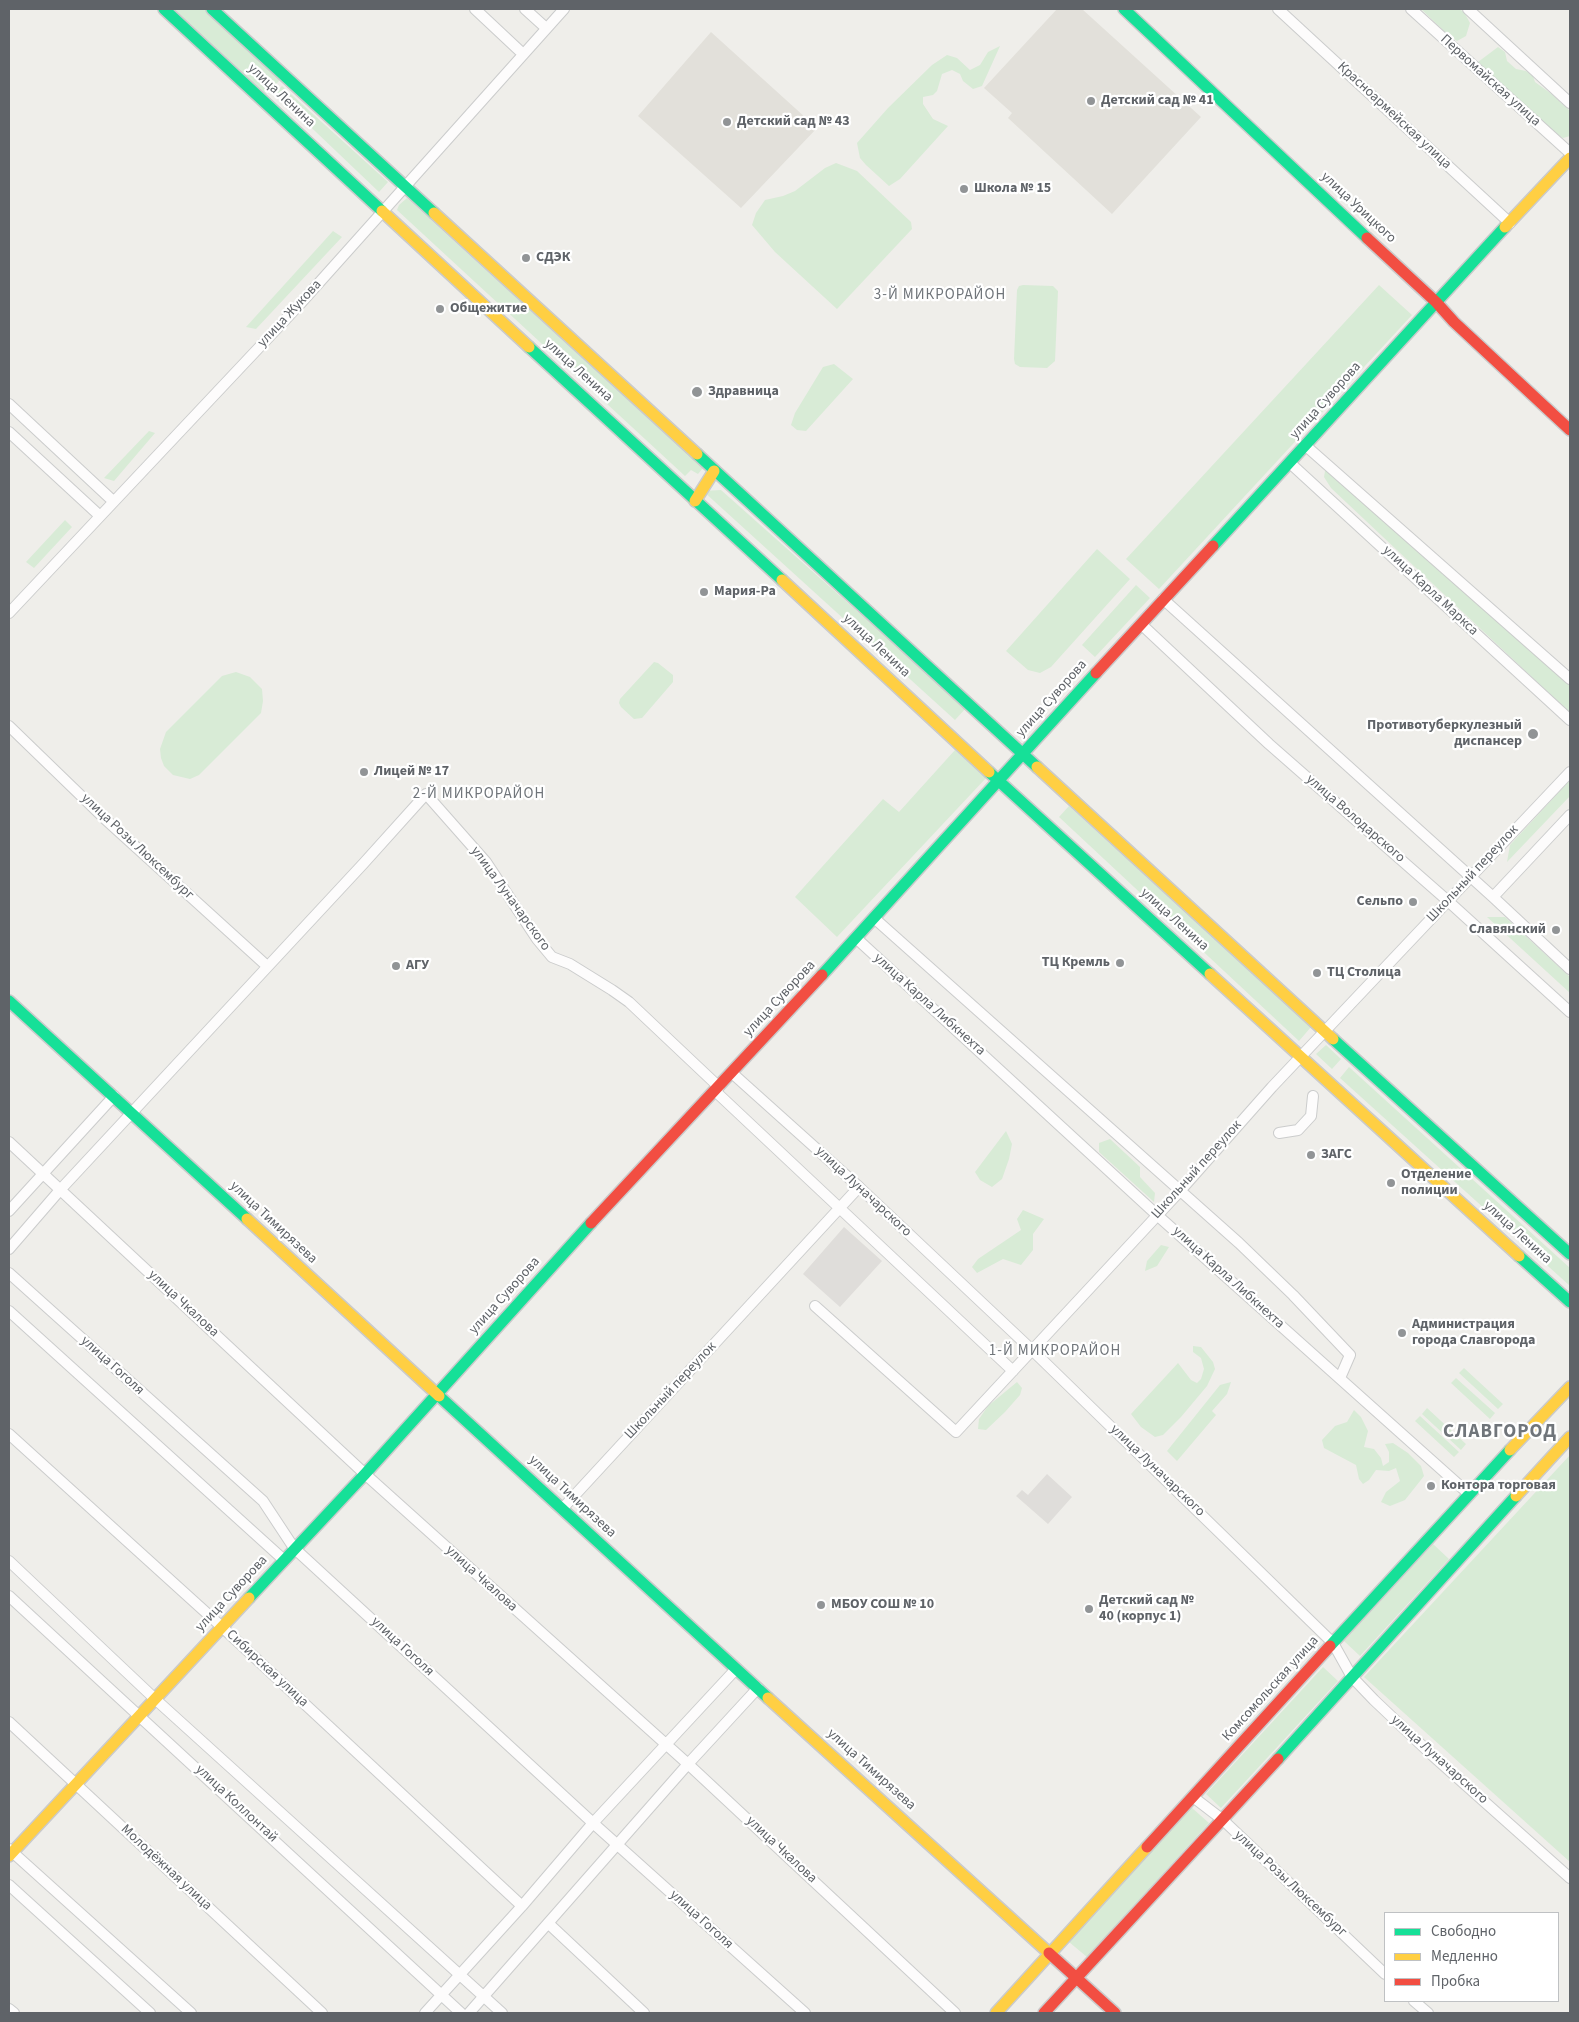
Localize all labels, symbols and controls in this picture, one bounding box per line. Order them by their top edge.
street label: Первомайская улица [1436,32,1544,130]
street label: Красноармейская улица [1333,59,1455,173]
street label: улица Ленина [244,61,318,131]
place label: Детский сад № 41 [1101,93,1214,109]
marker: Детский сад № 41 [1085,95,1097,107]
place label: Детский сад № 43 [737,114,850,130]
marker: Детский сад № 43 [721,116,733,128]
street label: улица Урицкого [1317,169,1399,247]
place label: Школа № 15 [974,181,1051,197]
marker: Школа № 15 [958,183,970,195]
place label: СДЭК [536,250,570,266]
marker: СДЭК [520,252,532,264]
street label: улица Жукова [255,277,325,351]
district label: 3-Й МИКРОРАЙОН [872,287,1008,305]
place label: Общежитие [450,301,527,317]
marker: Общежитие [434,303,446,315]
street label: улица Ленина [540,336,616,406]
street label: улица Суворова [1287,359,1365,443]
place label: Здравница [708,384,779,400]
marker: Здравница [690,385,704,399]
street label: улица Карла Маркса [1379,542,1481,640]
place label: Мария-Ра [714,584,776,600]
marker: Мария-Ра [698,586,710,598]
street label: улица Ленина [839,611,913,681]
street label: улица Суворова [1013,657,1091,741]
place label: Противотуберкулезный диспансер [1367,718,1522,750]
marker: Противотуберкулезный диспансер [1526,727,1540,741]
place label: Лицей № 17 [374,764,449,780]
marker: Лицей № 17 [358,766,370,778]
street label: улица Володарского [1302,771,1408,867]
district label: 2-Й МИКРОРАЙОН [411,786,547,804]
street label: улица Розы Люксембург [77,790,197,904]
street label: Школьный переулок [1424,822,1522,926]
street label: улица Луначарского [466,843,554,955]
street label: улица Ленина [1136,885,1212,955]
place label: Сельпо [1357,894,1403,910]
marker: Сельпо [1407,896,1419,908]
place label: Славянский [1469,922,1546,938]
marker: Славянский [1550,924,1562,936]
street label: улица Карла Либкнехта [870,950,988,1060]
place label: ТЦ Кремль [1042,955,1110,971]
street label: улица Суворова [740,957,820,1041]
marker: ТЦ Кремль [1114,957,1126,969]
place label: АГУ [406,958,429,974]
marker: АГУ [390,960,402,972]
place label: ТЦ Столица [1327,965,1401,981]
marker: ТЦ Столица [1311,967,1323,979]
street label: Школьный переулок [1148,1117,1246,1223]
street label: улица Луначарского [811,1143,915,1241]
place label: ЗАГС [1321,1147,1352,1163]
marker: ЗАГС [1305,1149,1317,1161]
place label: Отделение полиции [1401,1167,1471,1200]
marker: Отделение полиции [1385,1177,1397,1189]
street label: улица Тимирязева [226,1178,320,1268]
street label: улица Ленина [1479,1198,1555,1268]
street label: улица Карла Либкнехта [1169,1223,1287,1333]
street label: улица Суворова [466,1254,544,1338]
street label: улица Чкалова [144,1267,222,1341]
place label: Администрация города Славгорода [1412,1317,1535,1350]
marker: Администрация города Славгорода [1396,1327,1408,1339]
street label: улица Гоголя [77,1333,147,1399]
street label: Школьный переулок [622,1339,720,1443]
district label: 1-Й МИКРОРАЙОН [987,1343,1123,1361]
street label: улица Луначарского [1106,1421,1208,1521]
district label: СЛАВГОРОД [1442,1422,1558,1444]
street label: улица Тимирязева [525,1452,619,1542]
place label: Контора торговая [1441,1478,1556,1494]
marker: Контора торговая [1425,1480,1437,1492]
street label: улица Чкалова [442,1542,520,1616]
street label: улица Суворова [192,1552,272,1636]
place label: Детский сад № 40 (корпус 1) [1099,1593,1194,1625]
place label: МБОУ СОШ № 10 [831,1597,934,1613]
marker: МБОУ СОШ № 10 [815,1599,827,1611]
marker: Детский сад № 40 (корпус 1) [1083,1603,1095,1615]
street label: улица Гоголя [367,1614,437,1680]
street label: Сибирская улица [222,1627,312,1711]
street label: Комсомольская улица [1219,1633,1323,1745]
street label: улица Луначарского [1387,1712,1491,1808]
street label: улица Тимирязева [823,1726,919,1814]
street label: улица Коллонтай [191,1762,281,1846]
street label: улица Чкалова [742,1813,820,1887]
street label: Молодёжная улица [117,1821,215,1915]
street label: улица Розы Люксембург [1230,1827,1350,1941]
street label: улица Гоголя [666,1887,736,1953]
legend [1384,1912,1559,2002]
text: Свободно [1431,1921,1496,1942]
text: Медленно [1431,1946,1498,1967]
text: Пробка [1431,1971,1480,1992]

